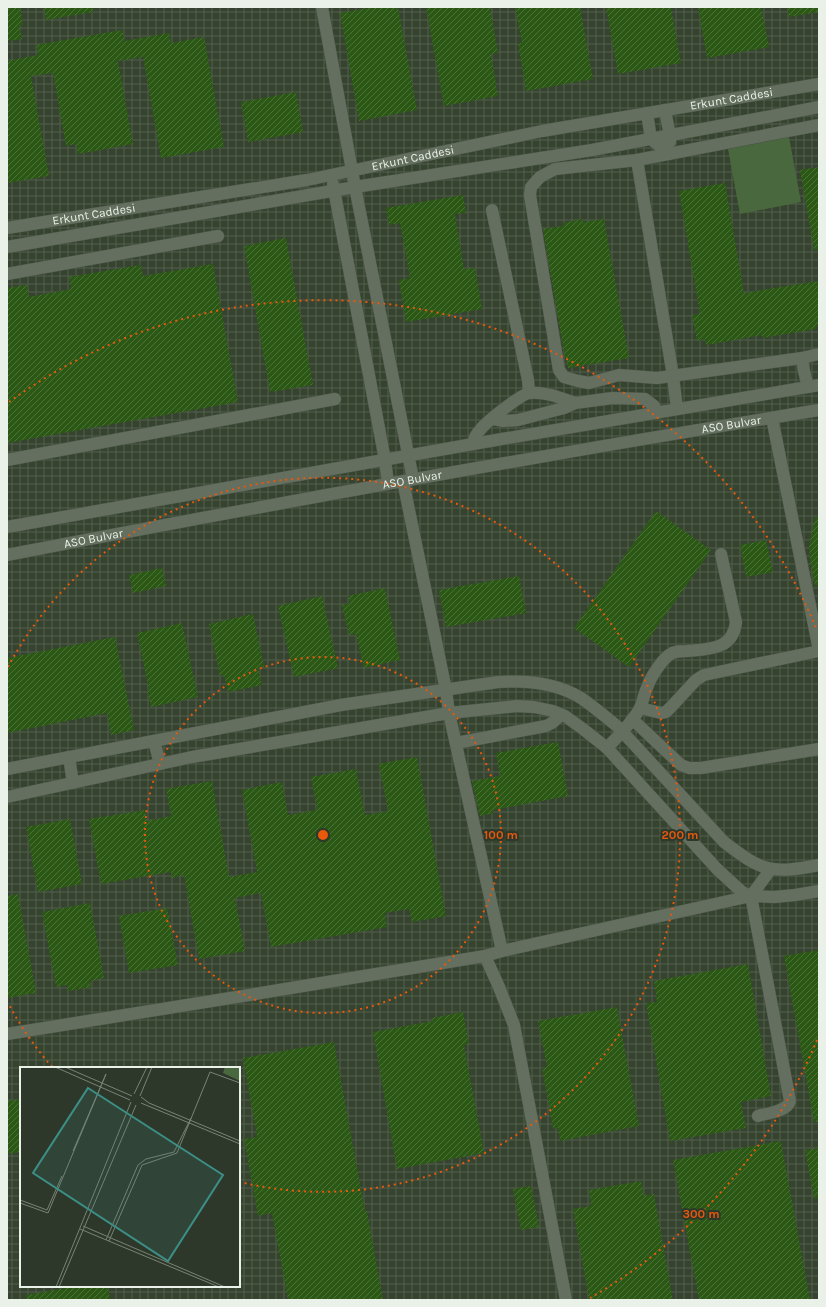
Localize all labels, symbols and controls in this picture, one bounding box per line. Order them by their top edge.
street label: Erkunt Caddesi [689,85,774,113]
street label: Erkunt Caddesi [370,142,455,173]
street label: Erkunt Caddesi [51,201,136,228]
street label: ASO Bulvar [701,412,763,436]
street label: ASO Bulvar [381,467,443,492]
street label: ASO Bulvar [63,526,125,551]
centre of rings [316,828,330,842]
text: 100 m [484,828,518,842]
text: 200 m [662,828,698,842]
inset map [20,1067,240,1287]
text: 300 m [682,1207,720,1221]

